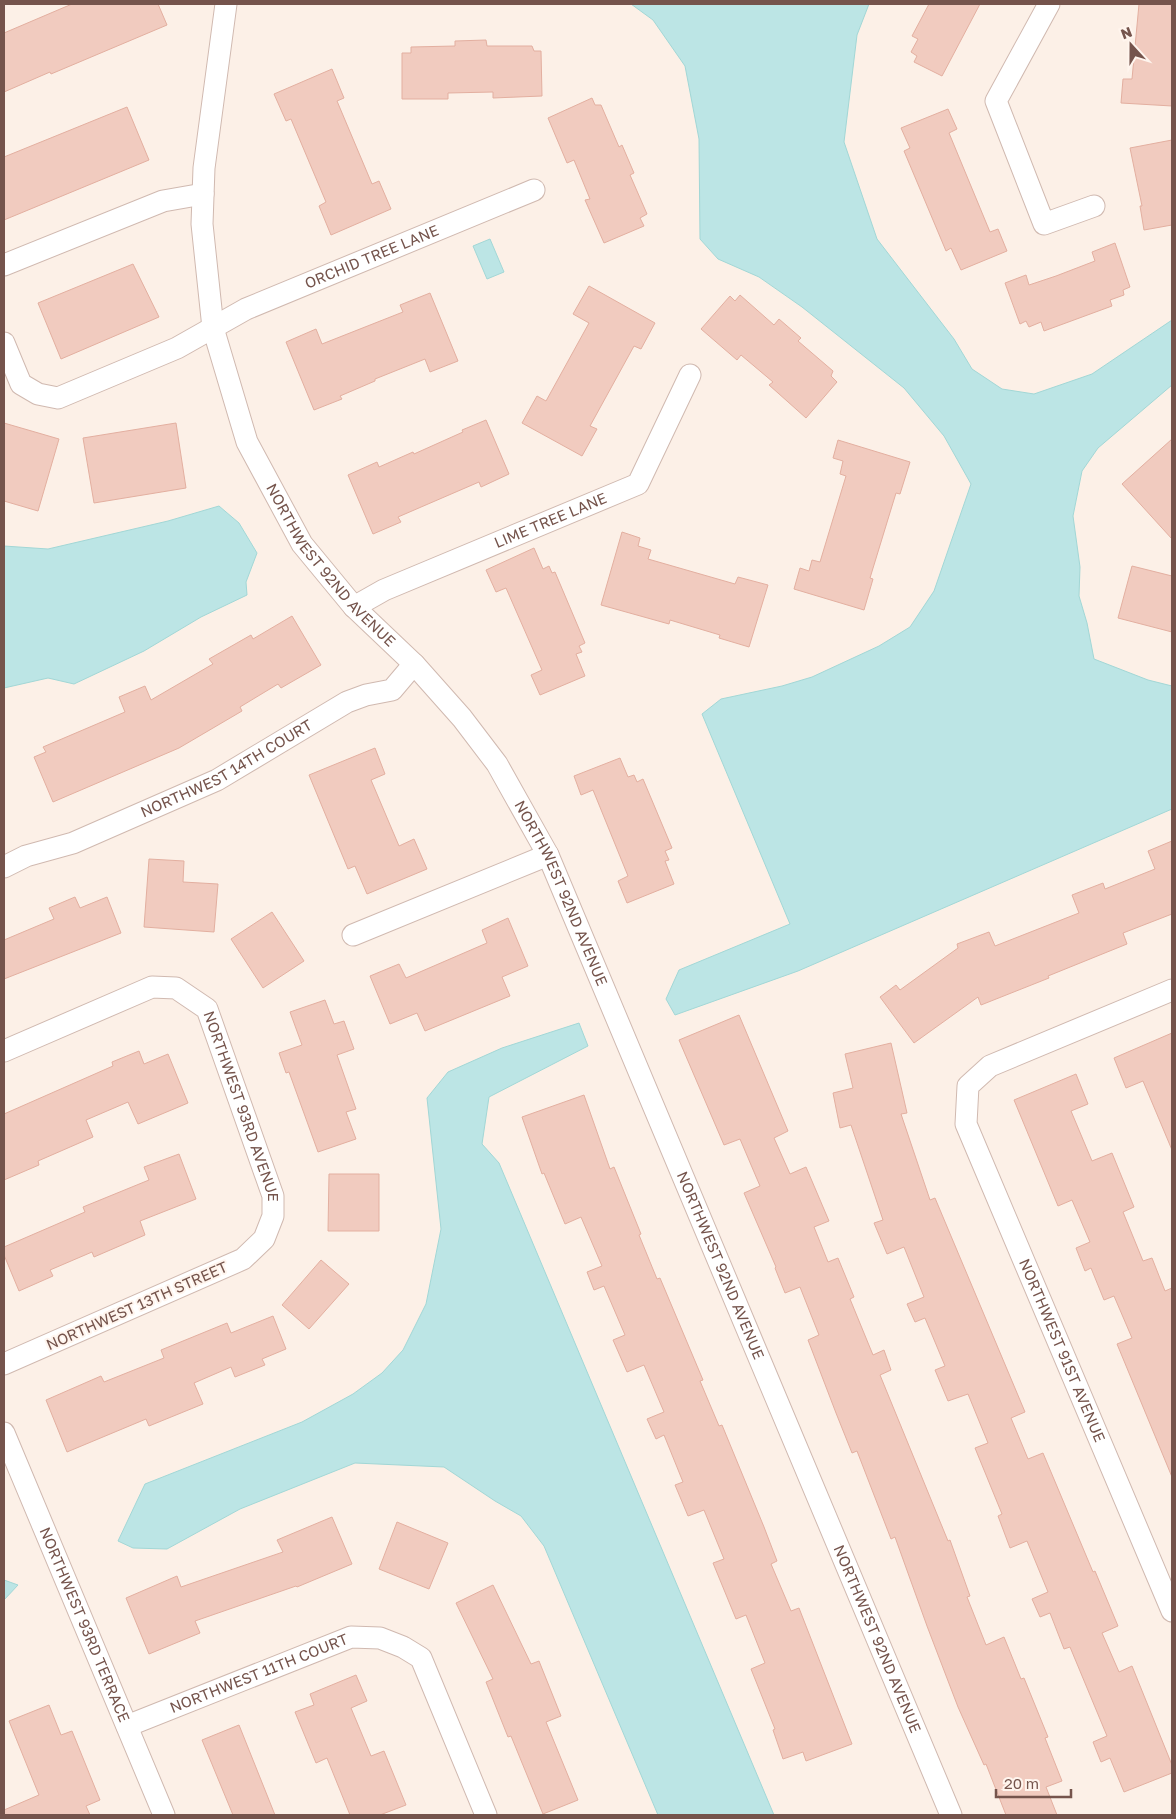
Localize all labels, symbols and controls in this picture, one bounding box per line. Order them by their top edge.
north arrow [1106,20,1156,70]
text: N [1118,23,1134,42]
street label: ORCHID TREE LANE [302,220,441,292]
street label: NORTHWEST 92ND AVENUE [263,480,400,650]
street label: LIME TREE LANE [491,488,609,551]
street label: NORTHWEST 14TH COURT [137,715,315,820]
street label: NORTHWEST 92ND AVENUE [511,797,612,988]
street label: NORTHWEST 93RD AVENUE [200,1008,283,1202]
street label: NORTHWEST 92ND AVENUE [674,1168,769,1362]
street label: NORTHWEST 91ST AVENUE [1016,1256,1110,1445]
street label: NORTHWEST 13TH STREET [43,1257,230,1353]
street label: NORTHWEST 93RD TERRACE [36,1524,134,1725]
street label: NORTHWEST 92ND AVENUE [831,1542,925,1735]
street label: NORTHWEST 11TH COURT [167,1629,350,1716]
scale bar [996,1766,1071,1798]
text: 20 m [1004,1774,1039,1792]

